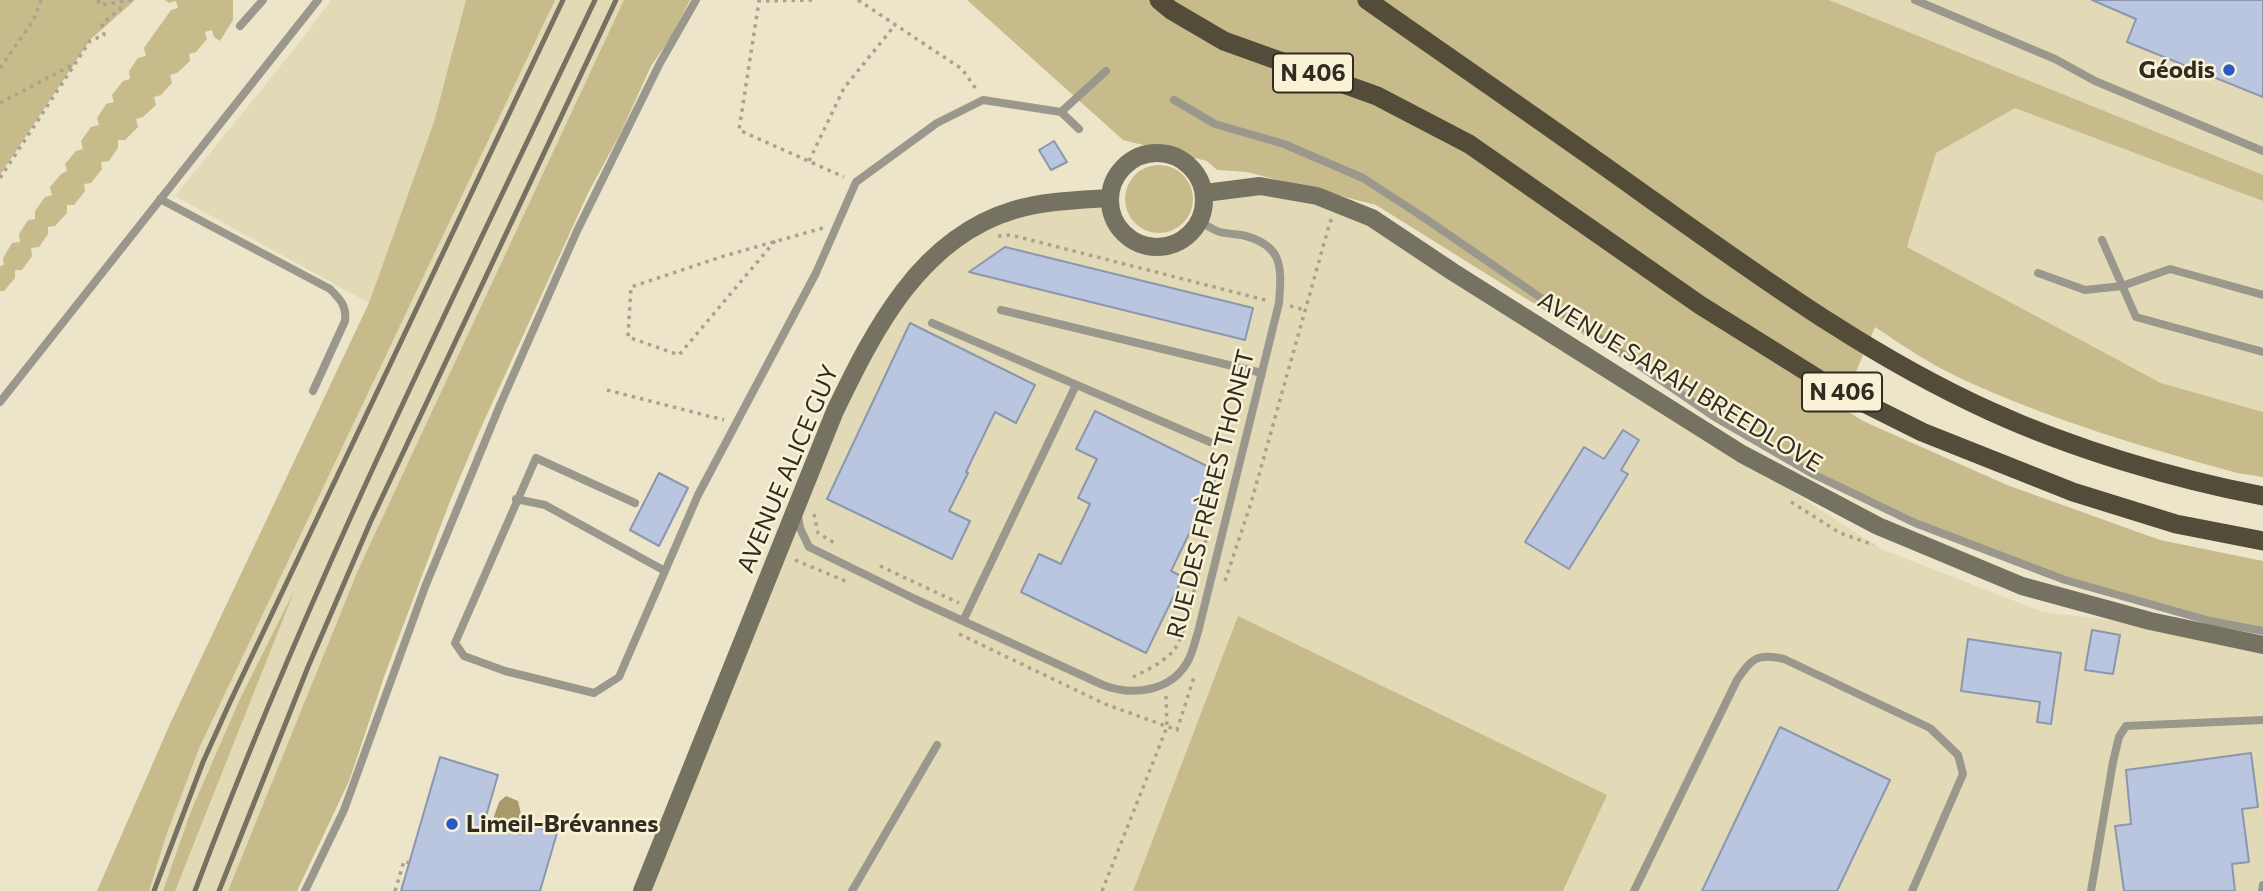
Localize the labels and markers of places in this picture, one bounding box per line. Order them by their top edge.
place label: Géodis [2139,56,2215,84]
marker: Géodis [2221,62,2237,78]
place label: Limeil-Brévannes [466,810,658,838]
marker: Limeil-Brévannes [444,816,460,832]

